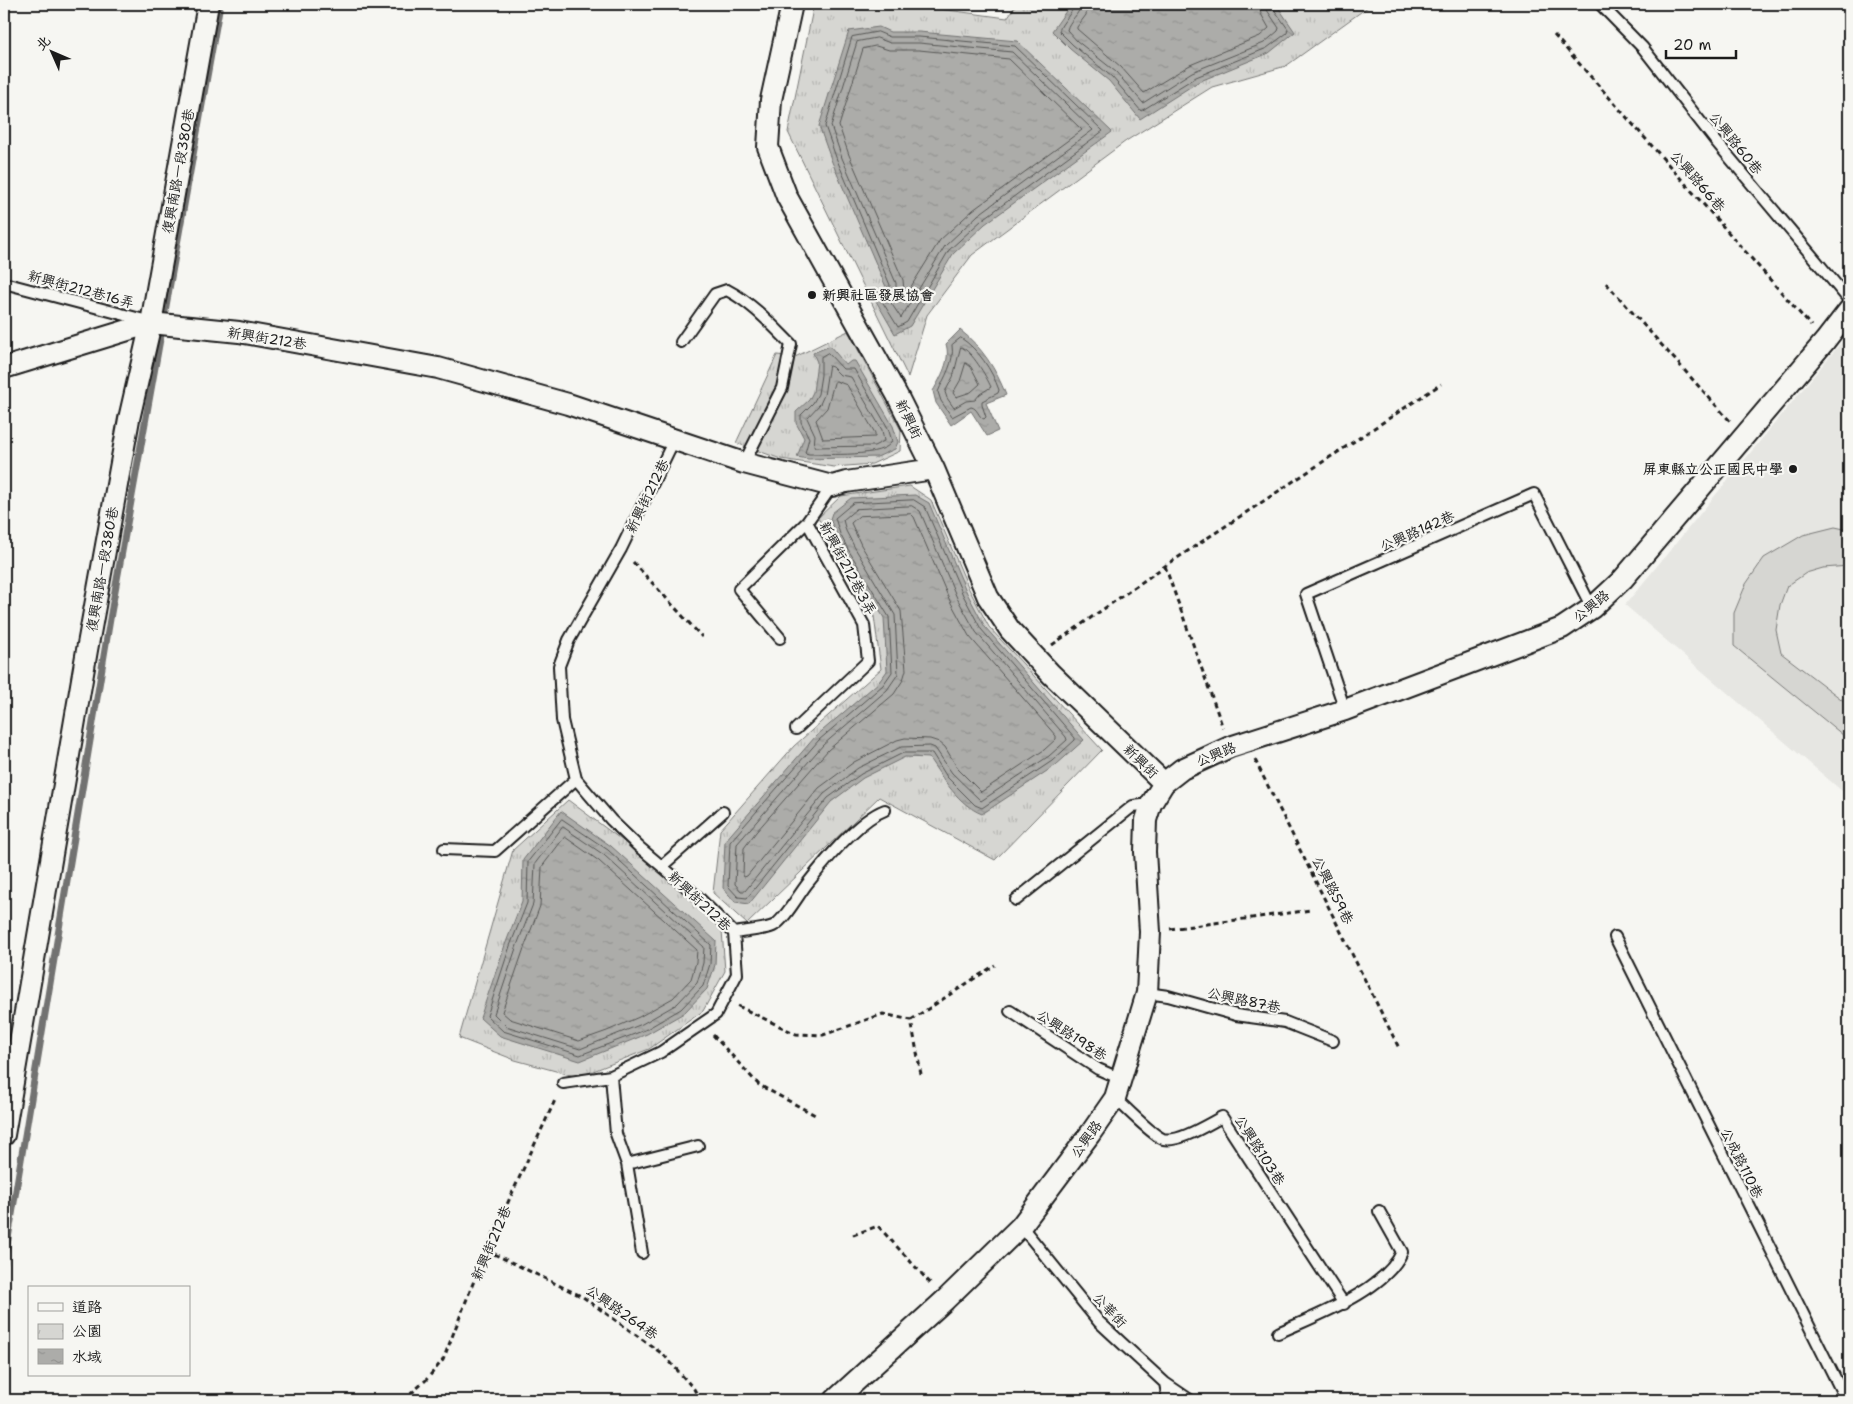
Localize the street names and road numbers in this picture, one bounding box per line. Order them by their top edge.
street label: 復興南路一段380巷 [158,106,198,235]
street label: 公興路60巷 [1705,108,1767,179]
street label: 公興路66巷 [1667,147,1730,216]
street label: 新興街212巷16弄 [26,266,136,312]
street label: 新興街212巷 [226,323,309,353]
street label: 新興街 [892,396,926,442]
street label: 新興街212巷 [621,455,673,536]
street label: 復興南路一段380巷 [82,504,122,633]
street label: 公興路142巷 [1377,506,1458,555]
street label: 新興街212巷3弄 [816,518,880,618]
street label: 公興路 [1569,586,1613,626]
street label: 公興路 [1193,738,1239,770]
street label: 新興街 [1120,740,1162,782]
street label: 公興路59巷 [1308,853,1358,928]
street label: 新興街212巷 [665,867,736,936]
street label: 公興路87巷 [1206,983,1283,1017]
street label: 公興路198巷 [1033,1005,1112,1065]
street label: 公興路103巷 [1231,1111,1290,1189]
street label: 公興路 [1066,1117,1106,1161]
street label: 公成路110巷 [1717,1125,1768,1202]
street label: 新興街212巷 [467,1202,515,1283]
street label: 公興路264巷 [582,1280,663,1344]
street label: 公華街 [1089,1289,1131,1331]

